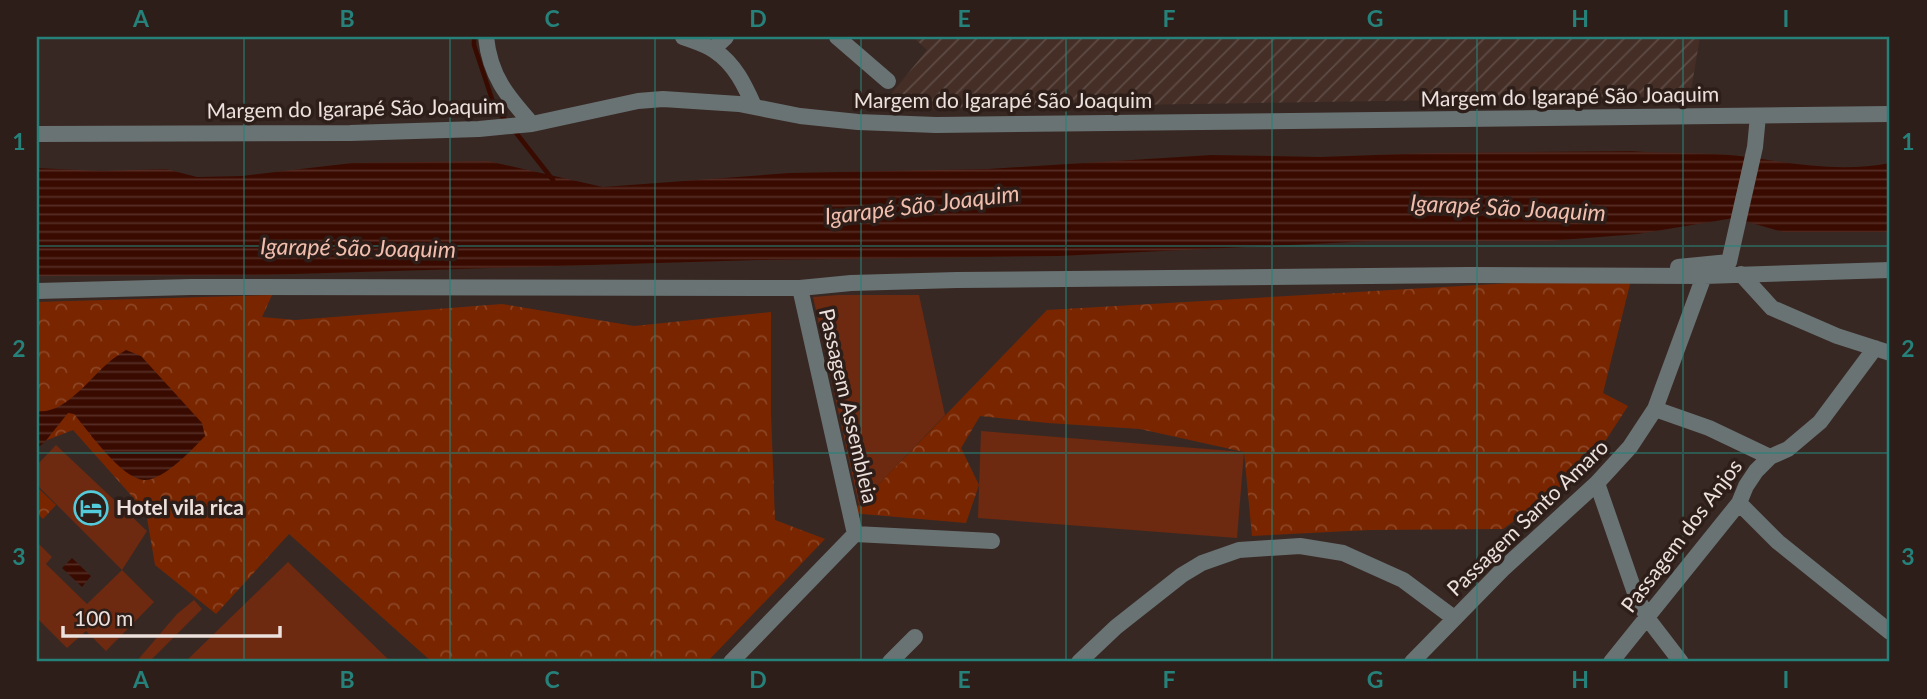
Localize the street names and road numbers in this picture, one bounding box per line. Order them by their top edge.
street label: Margem do Igarapé São Joaquim [1420,80,1719,111]
street label: Margem do Igarapé São Joaquim [854,87,1152,112]
street label: Margem do Igarapé São Joaquim [206,92,505,123]
street label: Passagem Assembleia [815,306,884,506]
street label: Passagem Santo Amaro [1441,433,1613,600]
street label: Passagem dos Anjos [1615,454,1747,617]

